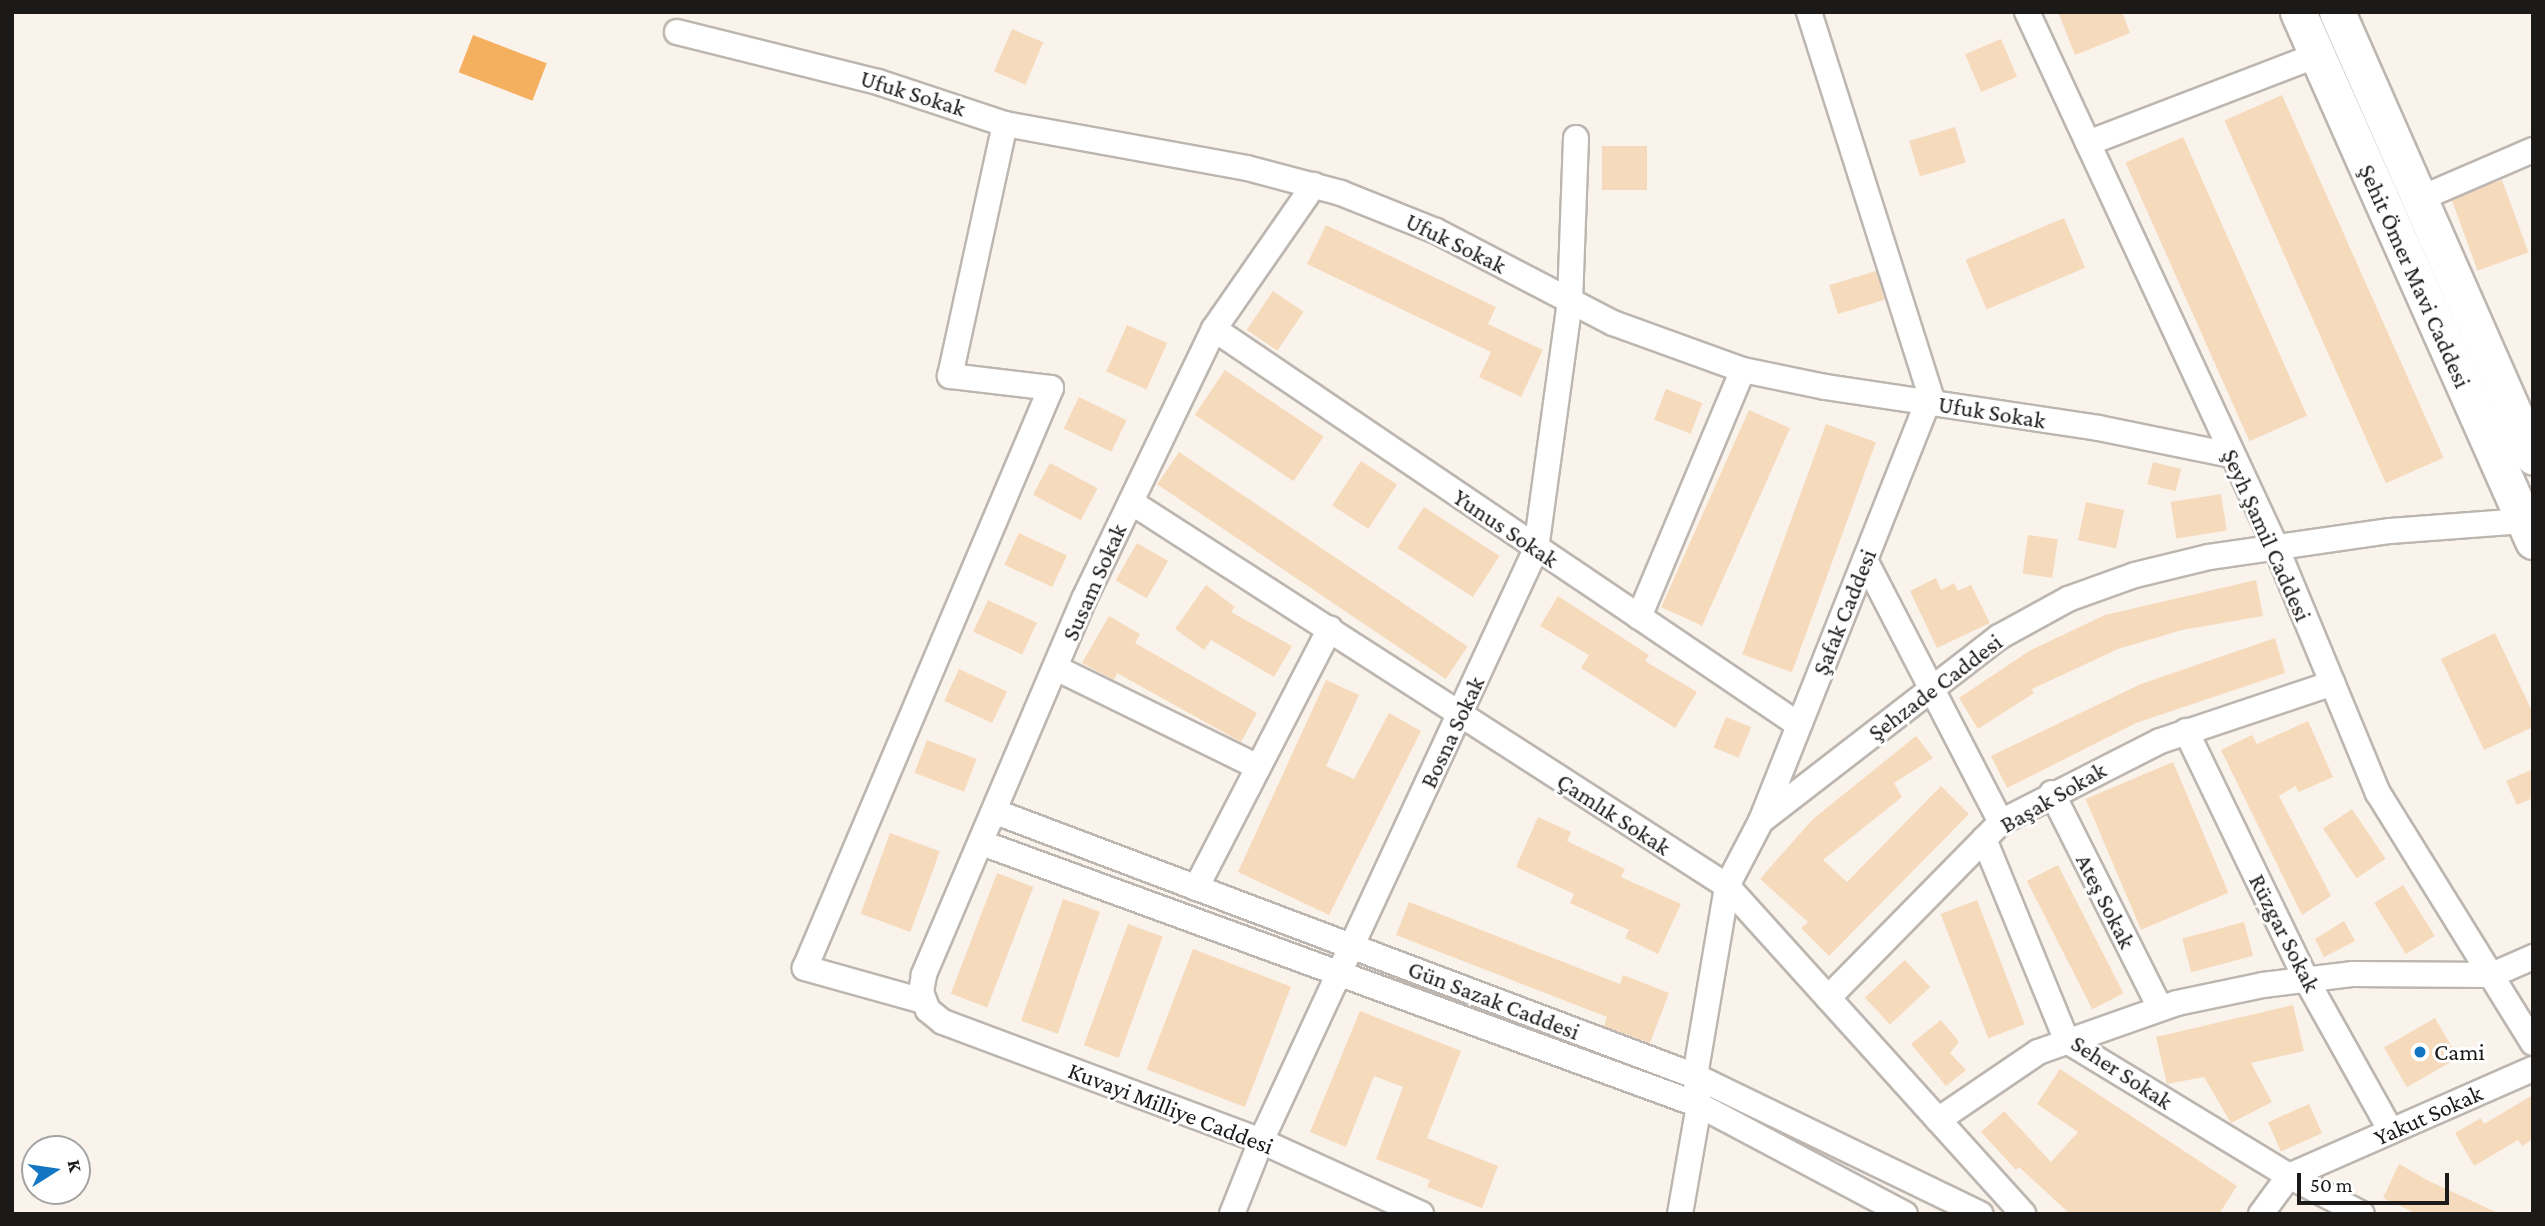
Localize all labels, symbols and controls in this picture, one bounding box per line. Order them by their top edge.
street label: Ufuk Sokak [857,63,969,123]
street label: Şehit Ömer Mavi Caddesi [2353,160,2477,392]
street label: Ufuk Sokak [1401,206,1511,280]
street label: Ufuk Sokak [1936,389,2048,435]
street label: Şeyh Şamil Caddesi [2216,444,2318,626]
street label: Yunus Sokak [1448,482,1564,574]
street label: Susam Sokak [1055,519,1133,645]
street label: Şafak Caddesi [1806,545,1882,679]
street label: Şehzade Caddesi [1862,627,2008,747]
street label: Bosna Sokak [1414,672,1490,792]
street label: Başak Sokak [1995,755,2111,839]
street label: Çamlık Sokak [1552,767,1676,861]
street label: Ateş Sokak [2070,849,2142,953]
street label: Rüzgar Sokak [2243,869,2327,997]
street label: Gün Sazak Caddesi [1404,954,1584,1046]
street label: Seher Sokak [2066,1029,2178,1115]
place label: Cami [2434,1038,2485,1066]
marker: Cami [2412,1044,2428,1060]
street label: Kuvayi Milliye Caddesi [1064,1056,1278,1160]
street label: Yakut Sokak [2369,1078,2487,1152]
north arrow [21,1135,91,1205]
text: K [64,1158,87,1174]
scale bar [2300,1160,2452,1204]
text: 50 m [2310,1173,2353,1197]

